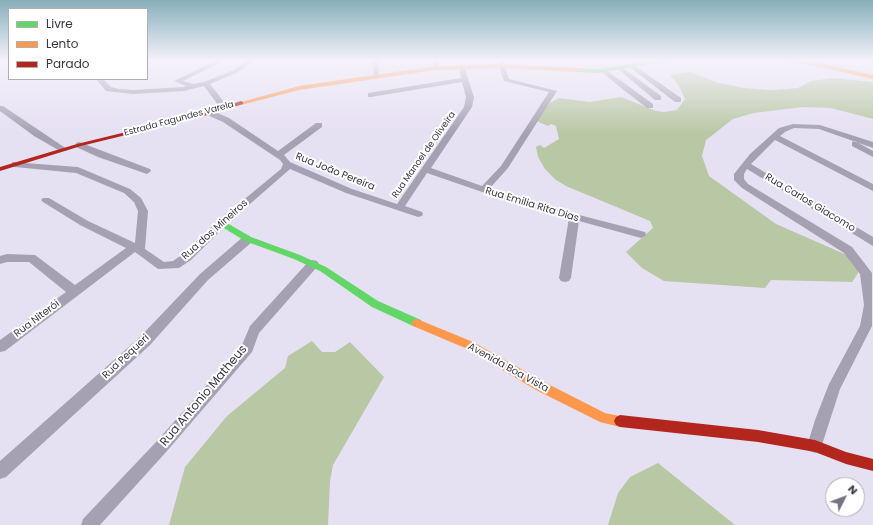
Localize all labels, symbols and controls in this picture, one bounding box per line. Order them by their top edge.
legend [8,8,148,80]
text: Livre [46,15,73,32]
text: Lento [46,35,78,52]
text: Parado [46,55,89,72]
street label: Estrada Fagundes Varela [123,99,235,139]
street label: Rua Manoel de Oliveira [390,110,458,200]
street label: Rua João Pereira [294,151,376,193]
street label: Rua Carlos Giacomo [763,171,857,235]
street label: Rua Emilia Rita Dias [484,185,580,225]
street label: Rua dos Mineiros [180,197,250,263]
street label: Rua Niterói [12,298,62,340]
street label: Rua Pequeri [100,332,152,382]
street label: Avenida Boa Vista [466,341,550,395]
street label: Rua Antonio Matheus [158,343,250,449]
north arrow [825,477,865,517]
text: N [844,481,862,498]

